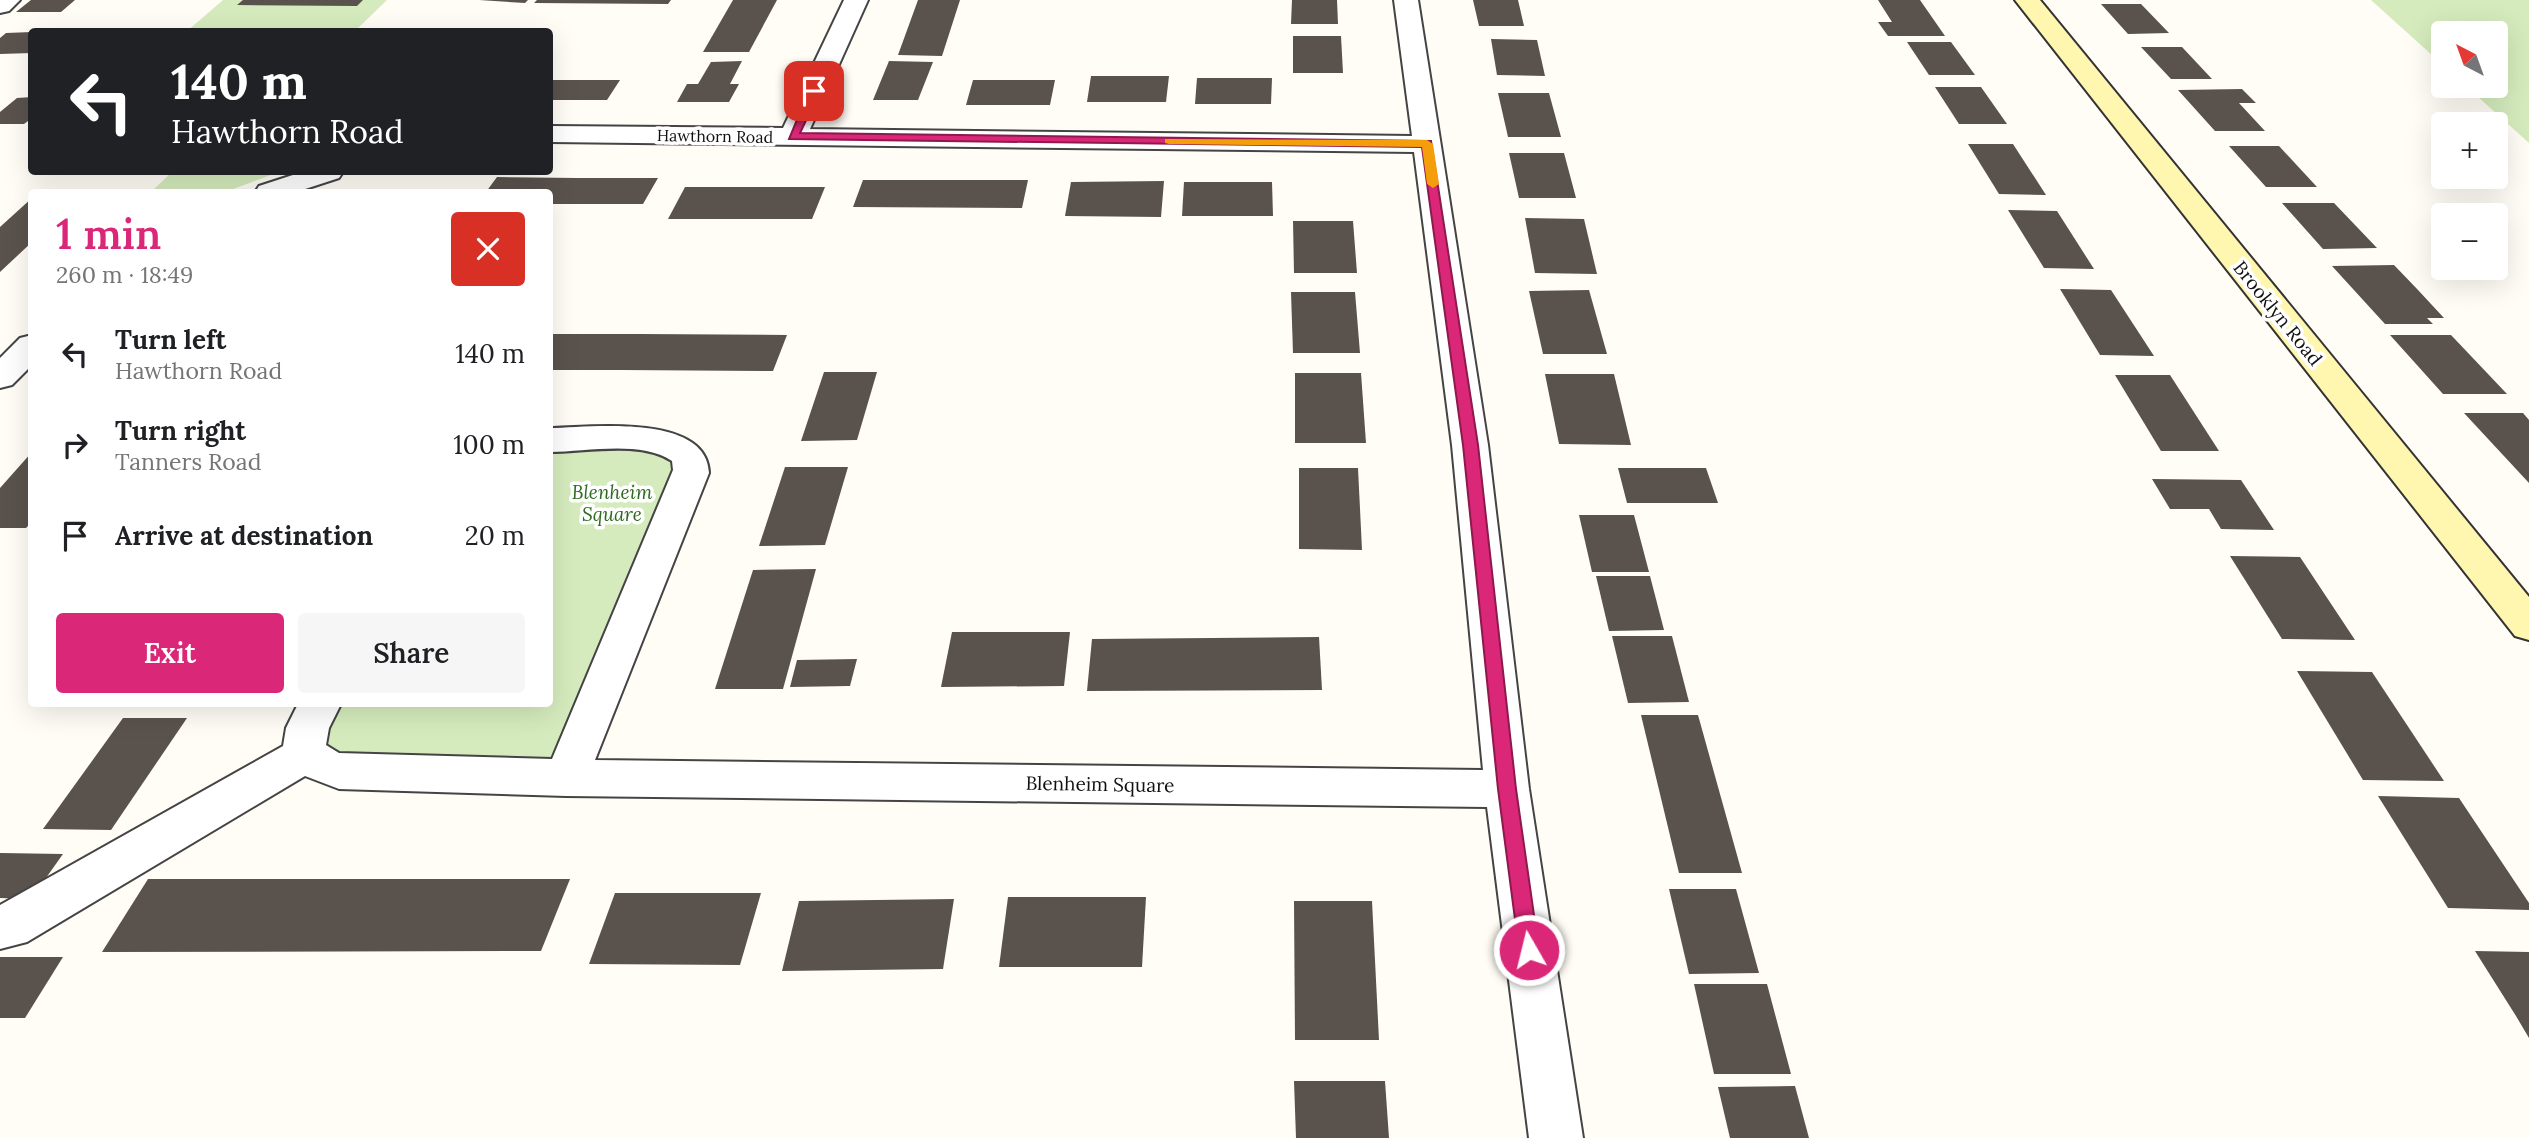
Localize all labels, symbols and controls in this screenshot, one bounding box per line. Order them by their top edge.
north arrow [2431,21,2508,98]
map controls [2431,21,2508,280]
text: 140 m [171,50,307,112]
icon: left [56,56,147,147]
pin [784,61,844,121]
icon: arrive [795,72,833,110]
text: Hawthorn Road [171,111,404,152]
button: + [2431,112,2508,189]
street label: Hawthorn Road [657,125,774,147]
button: − [2431,203,2508,280]
text: 1 min [56,207,161,261]
button: close [451,212,525,286]
street label: Brooklyn Road [2228,256,2328,370]
text: 260 m · 18:49 [56,260,193,289]
text: Turn left [115,323,226,356]
icon: left [56,335,94,373]
text: 140 m [455,337,525,370]
text: Hawthorn Road [115,356,282,385]
text: Turn right [115,414,246,447]
icon: right [56,426,94,464]
text: 100 m [453,428,525,461]
text: Tanners Road [115,447,261,476]
park label: Blenheim Square [572,480,653,526]
icon: arrive [56,517,94,555]
text: Arrive at destination [115,519,373,552]
text: 20 m [465,519,525,552]
button: Exit [56,613,284,693]
button: Share [298,613,525,693]
street label: Blenheim Square [1025,771,1175,797]
position arrow [1492,913,1566,987]

